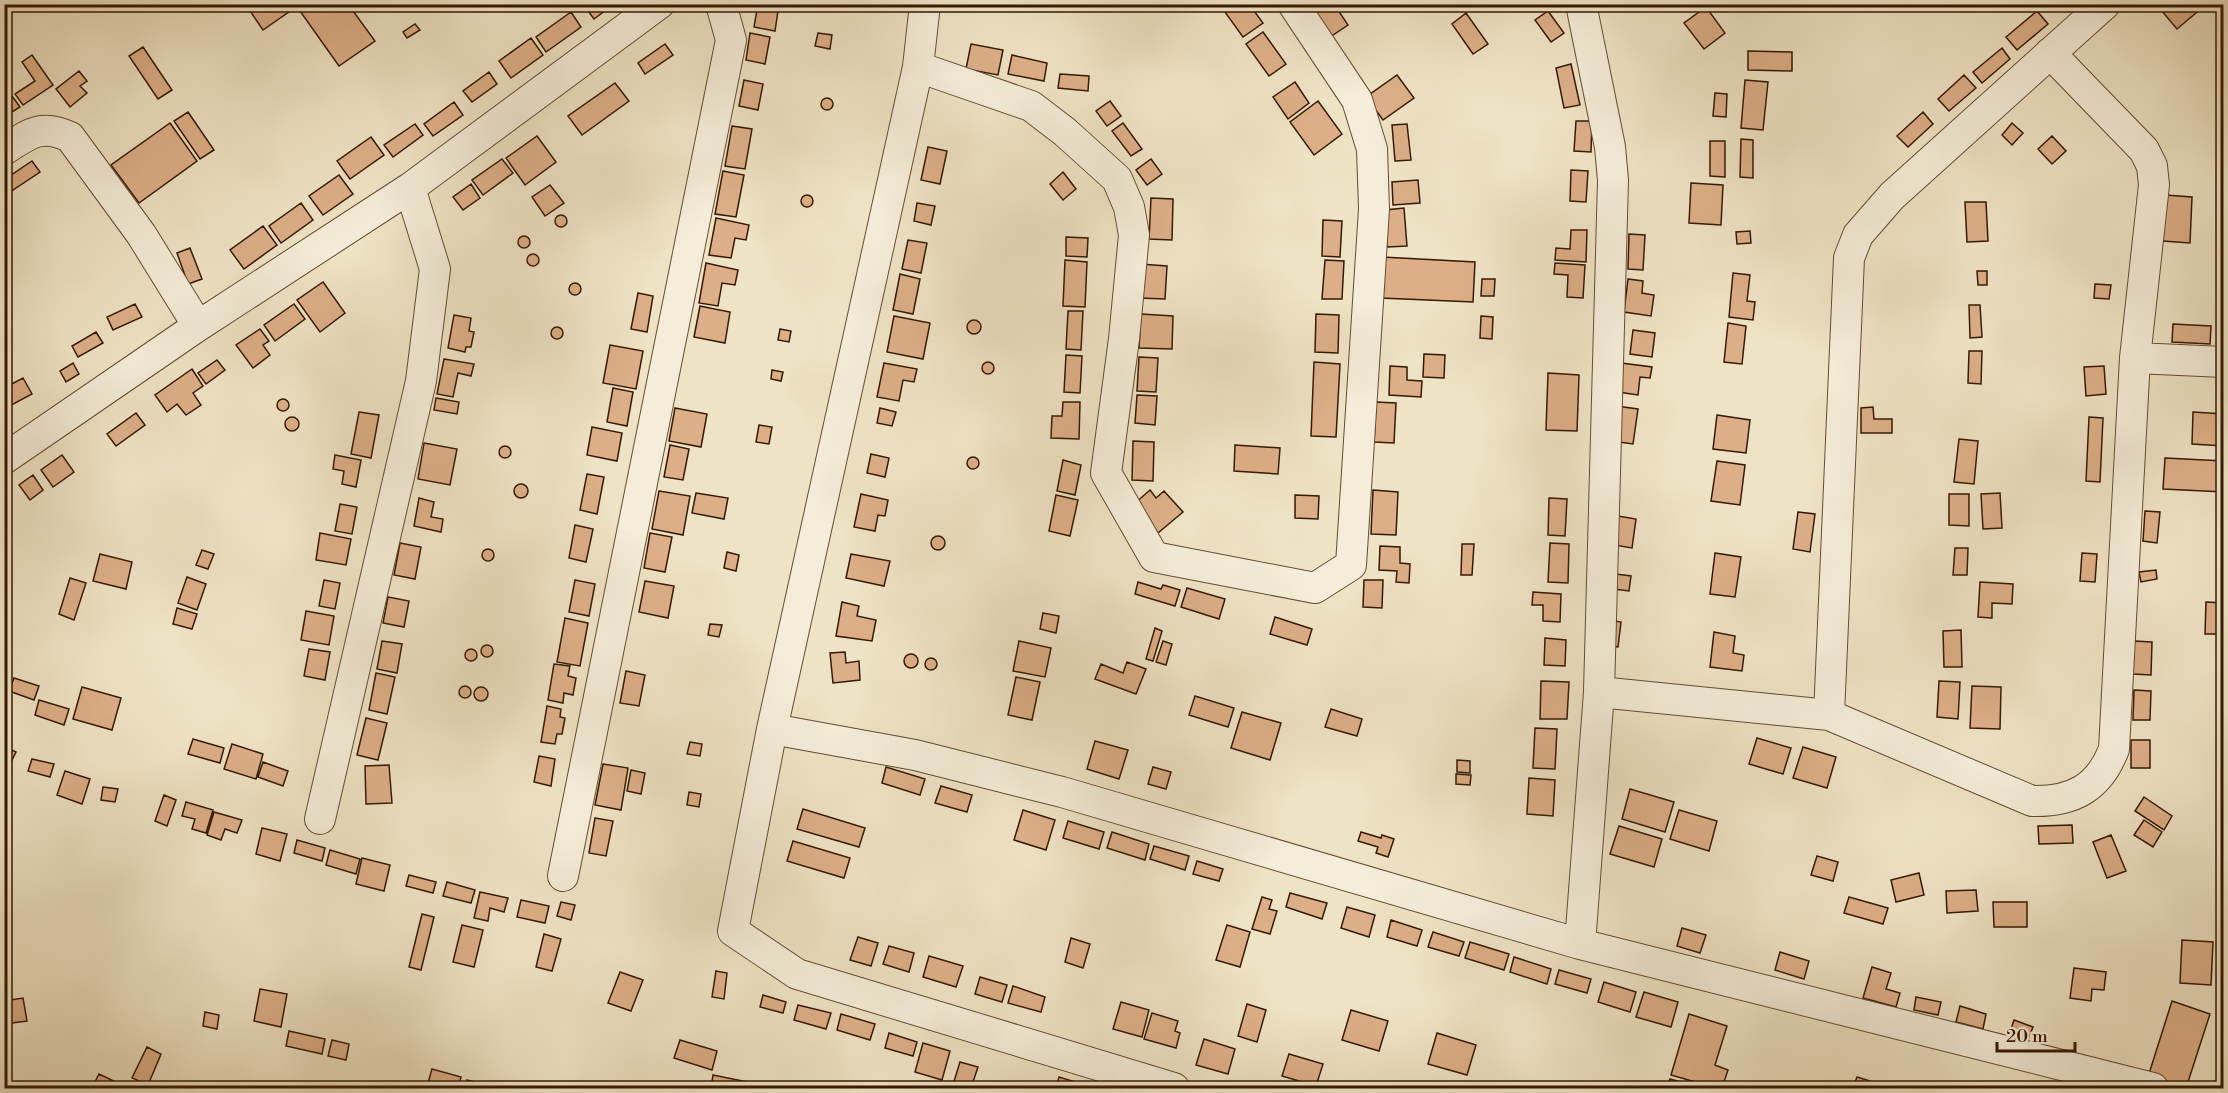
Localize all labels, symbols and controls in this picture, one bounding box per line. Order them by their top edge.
scale bar [1997,1015,2075,1053]
text: 20 m [2006,1025,2048,1048]

